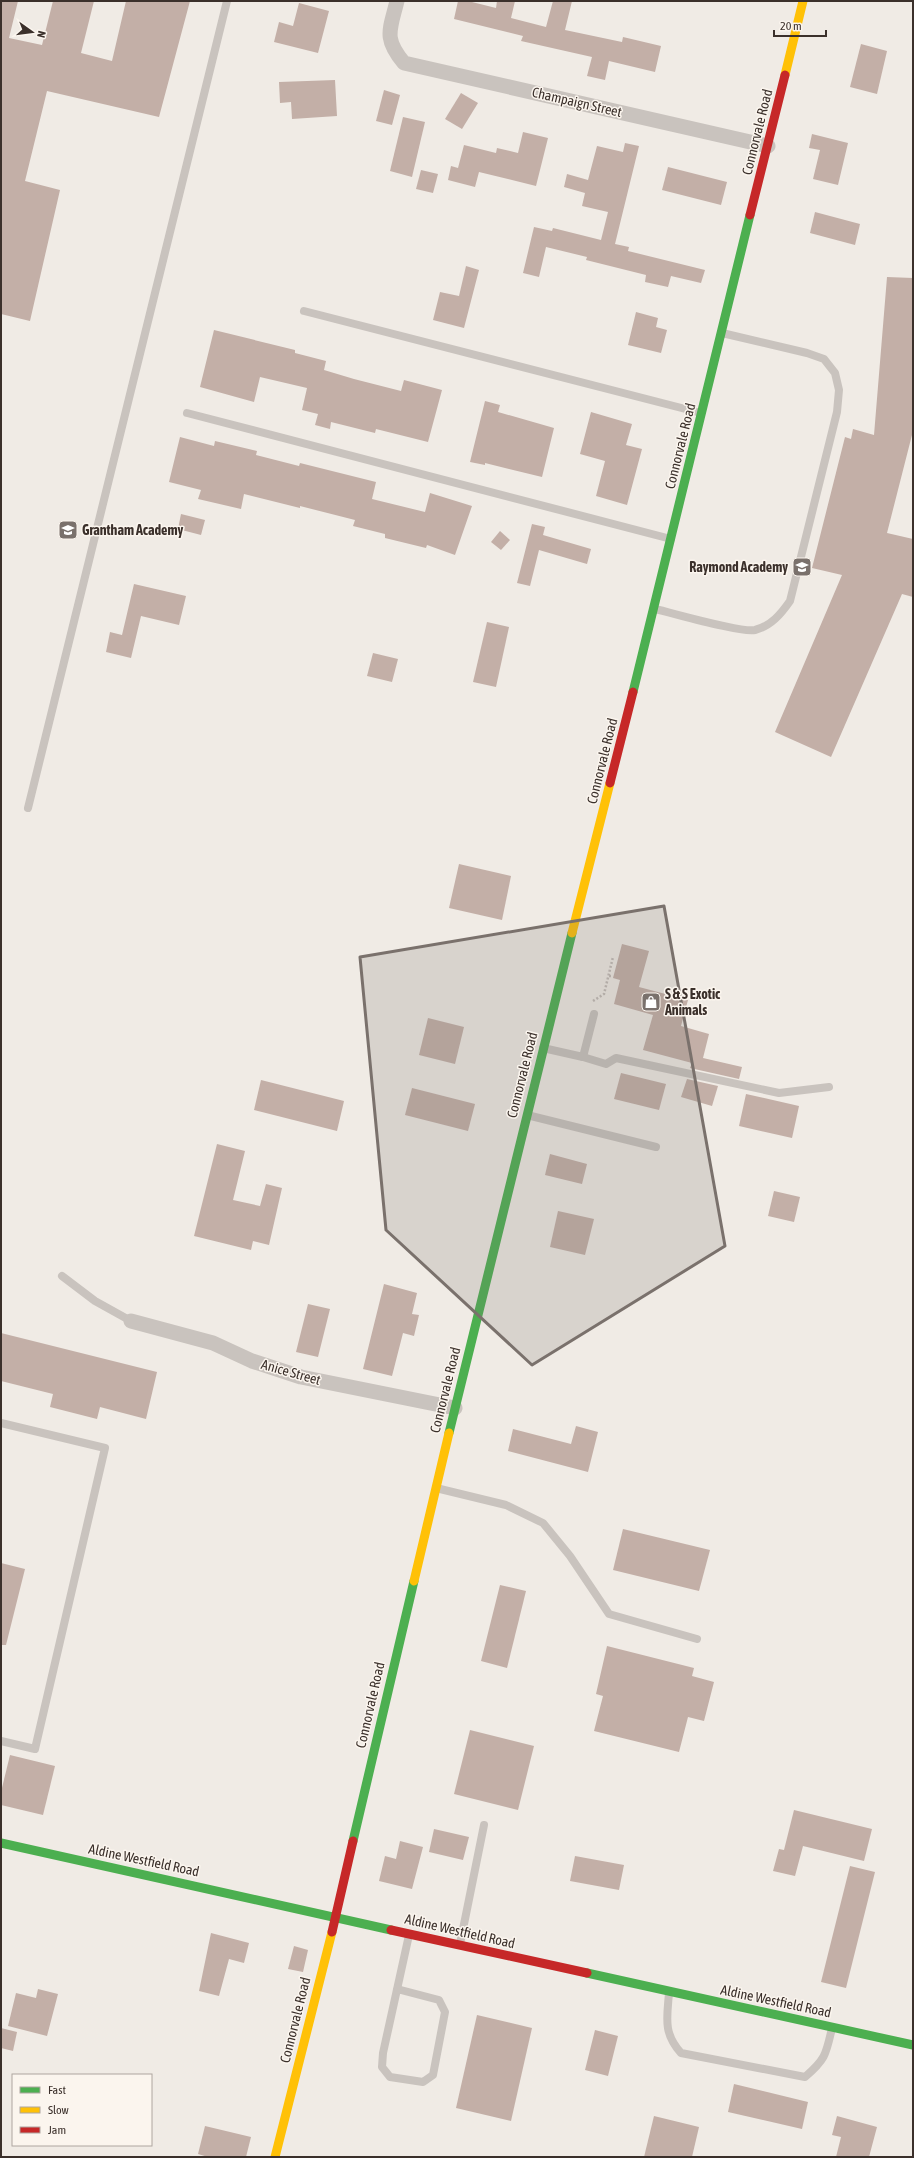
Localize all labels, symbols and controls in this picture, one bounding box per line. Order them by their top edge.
north arrow [12,12,52,52]
scale bar [774,12,826,38]
text: 20 m [780,19,802,33]
text: N [35,30,48,39]
street label: Champaign Street [531,84,623,120]
street label: Connorvale Road [739,87,775,177]
street label: Connorvale Road [662,401,698,491]
school or university icon: Grantham Academy [57,519,79,541]
place label: Grantham Academy [82,522,184,538]
school or university icon: Raymond Academy [791,556,813,578]
place label: Raymond Academy [689,559,788,575]
street label: Connorvale Road [584,716,620,806]
place label: S & S Exotic Animals [664,986,721,1018]
shop icon: S & S Exotic Animals [640,991,662,1013]
street label: Connorvale Road [504,1030,540,1120]
street label: Connorvale Road [427,1345,463,1435]
street label: Anice Street [259,1356,323,1388]
street label: Connorvale Road [352,1660,388,1750]
street label: Aldine Westfield Road [87,1840,201,1880]
street label: Aldine Westfield Road [403,1911,517,1951]
street label: Connorvale Road [277,1975,313,2065]
street label: Aldine Westfield Road [719,1981,833,2021]
legend [12,2074,152,2146]
text: Fast [48,2083,66,2097]
text: Slow [48,2103,69,2117]
text: Jam [48,2123,66,2137]

